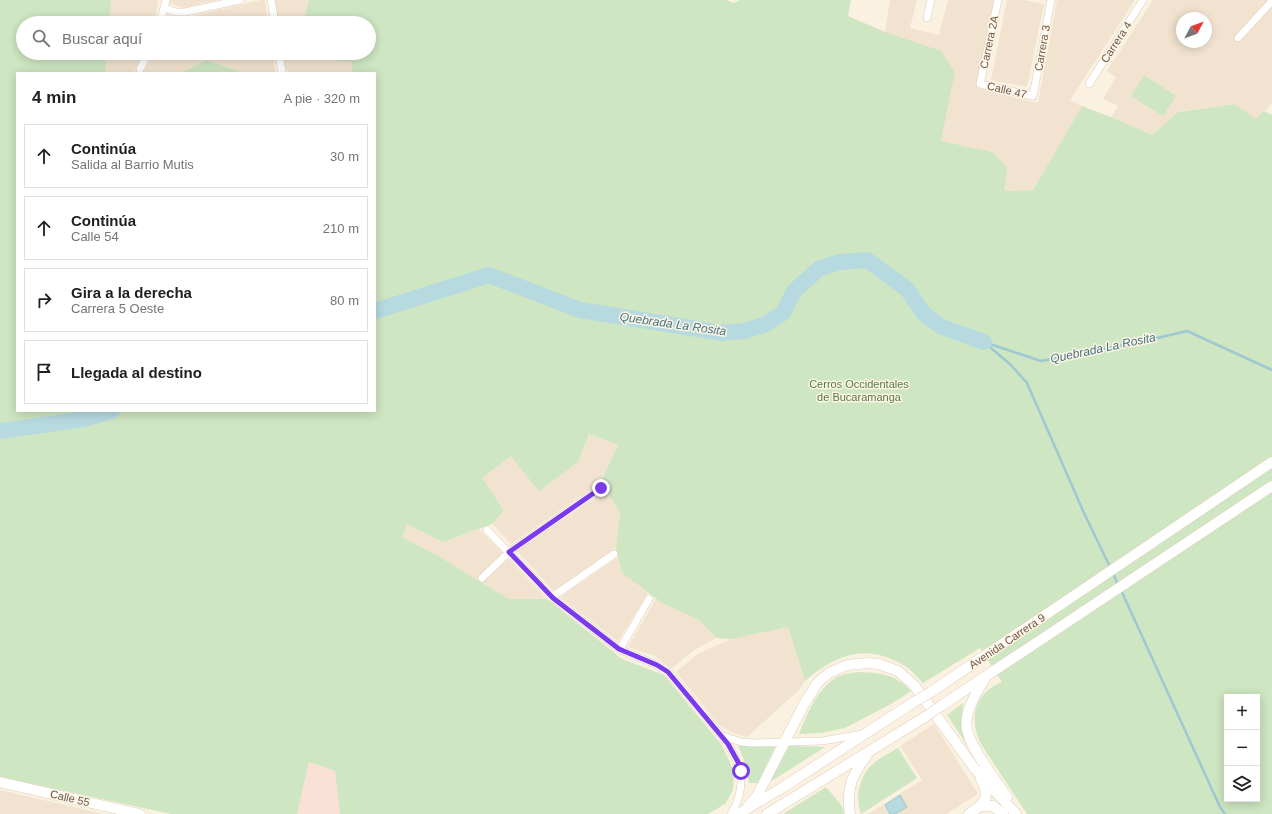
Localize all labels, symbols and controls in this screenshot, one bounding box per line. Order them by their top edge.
north arrow [1176,12,1212,48]
street label: Carrera 2A [978,14,1001,70]
search box [16,16,376,60]
street label: Carrera 4 [1098,19,1134,65]
street label: Carrera 3 [1032,24,1052,72]
icon: search [30,27,52,49]
text: Buscar aquí [62,30,142,47]
street label: Calle 47 [986,80,1028,100]
text: 4 min [32,88,76,107]
text: A pie · 320 m [283,91,360,106]
text: Continúa [71,140,136,157]
icon: ahead [33,145,55,167]
text: 30 m [330,149,359,164]
text: Salida al Barrio Mutis [71,157,194,172]
text: Continúa [71,212,136,229]
icon: ahead [33,217,55,239]
text: 210 m [323,221,359,236]
text: Calle 54 [71,229,119,244]
text: Gira a la derecha [71,284,192,301]
icon: right [33,289,55,311]
text: 80 m [330,293,359,308]
text: Carrera 5 Oeste [71,301,164,316]
water label: Quebrada La Rosita [619,310,727,338]
water label: Quebrada La Rosita [1049,330,1157,366]
icon: arrive [33,361,55,383]
text: Llegada al destino [71,364,202,381]
park label: Cerros Occidentales de Bucaramanga [809,378,909,403]
route end [592,479,610,497]
street label: Avenida Carrera 9 [967,611,1047,671]
map controls [1224,694,1260,802]
button: + [1224,694,1260,730]
button: − [1224,730,1260,766]
route start [732,762,750,780]
button: layers [1224,766,1260,802]
street label: Calle 55 [49,788,91,808]

